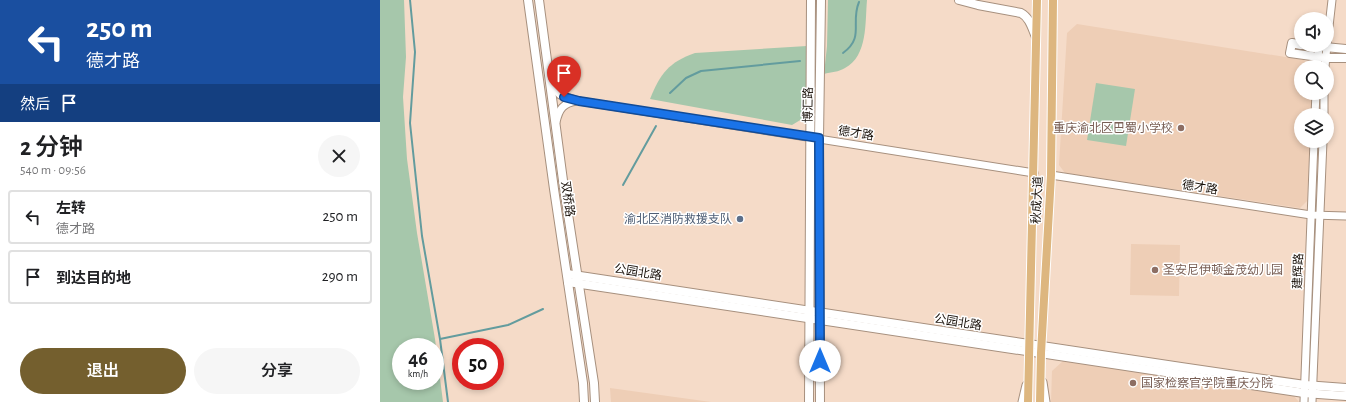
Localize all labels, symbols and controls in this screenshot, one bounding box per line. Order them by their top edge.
map controls [1294,12,1334,148]
button: sound [1294,12,1334,52]
text: 250 m [86,15,153,43]
icon: left [20,16,72,68]
text: 德才路 [86,53,140,71]
pin [547,56,581,97]
button: search [1294,60,1334,100]
icon: arrive [553,62,575,84]
street label: 博汇路 [801,87,814,123]
icon: arrive [58,92,80,114]
text: 然后 [20,97,50,112]
button: layers [1294,108,1334,148]
place label: 重庆渝北区巴蜀小学校 [1053,121,1173,134]
street label: 德才路 [837,123,875,142]
marker: 重庆渝北区巴蜀小学校 [1176,123,1186,133]
button: close [318,135,360,177]
text: 2 分钟 [20,136,83,160]
text: 540 m · 09:56 [20,164,86,177]
street label: 秋成大道 [1029,176,1044,224]
street label: 德才路 [1181,177,1219,196]
street label: 双桥路 [560,180,577,218]
text: 左转 [56,201,86,216]
icon: left [22,206,44,228]
text: 250 m [323,209,358,224]
place label: 渝北区消防救援支队 [624,212,732,225]
marker: 渝北区消防救援支队 [735,214,745,224]
text: 德才路 [56,223,95,236]
street label: 建辉路 [1290,253,1305,289]
street label: 公园北路 [613,261,663,282]
place label: 圣安尼伊顿金茂幼儿园 [1163,263,1283,276]
marker: 圣安尼伊顿金茂幼儿园 [1150,265,1160,275]
icon: arrive [22,266,44,288]
text: 290 m [322,269,358,284]
text: 到达目的地 [56,271,131,286]
street label: 公园北路 [933,311,983,332]
speed limit sign: 50 [452,338,504,390]
position arrow [799,340,841,382]
button: 退出 [20,348,186,394]
button: 分享 [194,348,360,394]
text: 46 [408,349,428,369]
text: km/h [408,369,428,379]
place label: 国家检察官学院重庆分院 [1141,376,1273,389]
marker: 国家检察官学院重庆分院 [1128,378,1138,388]

